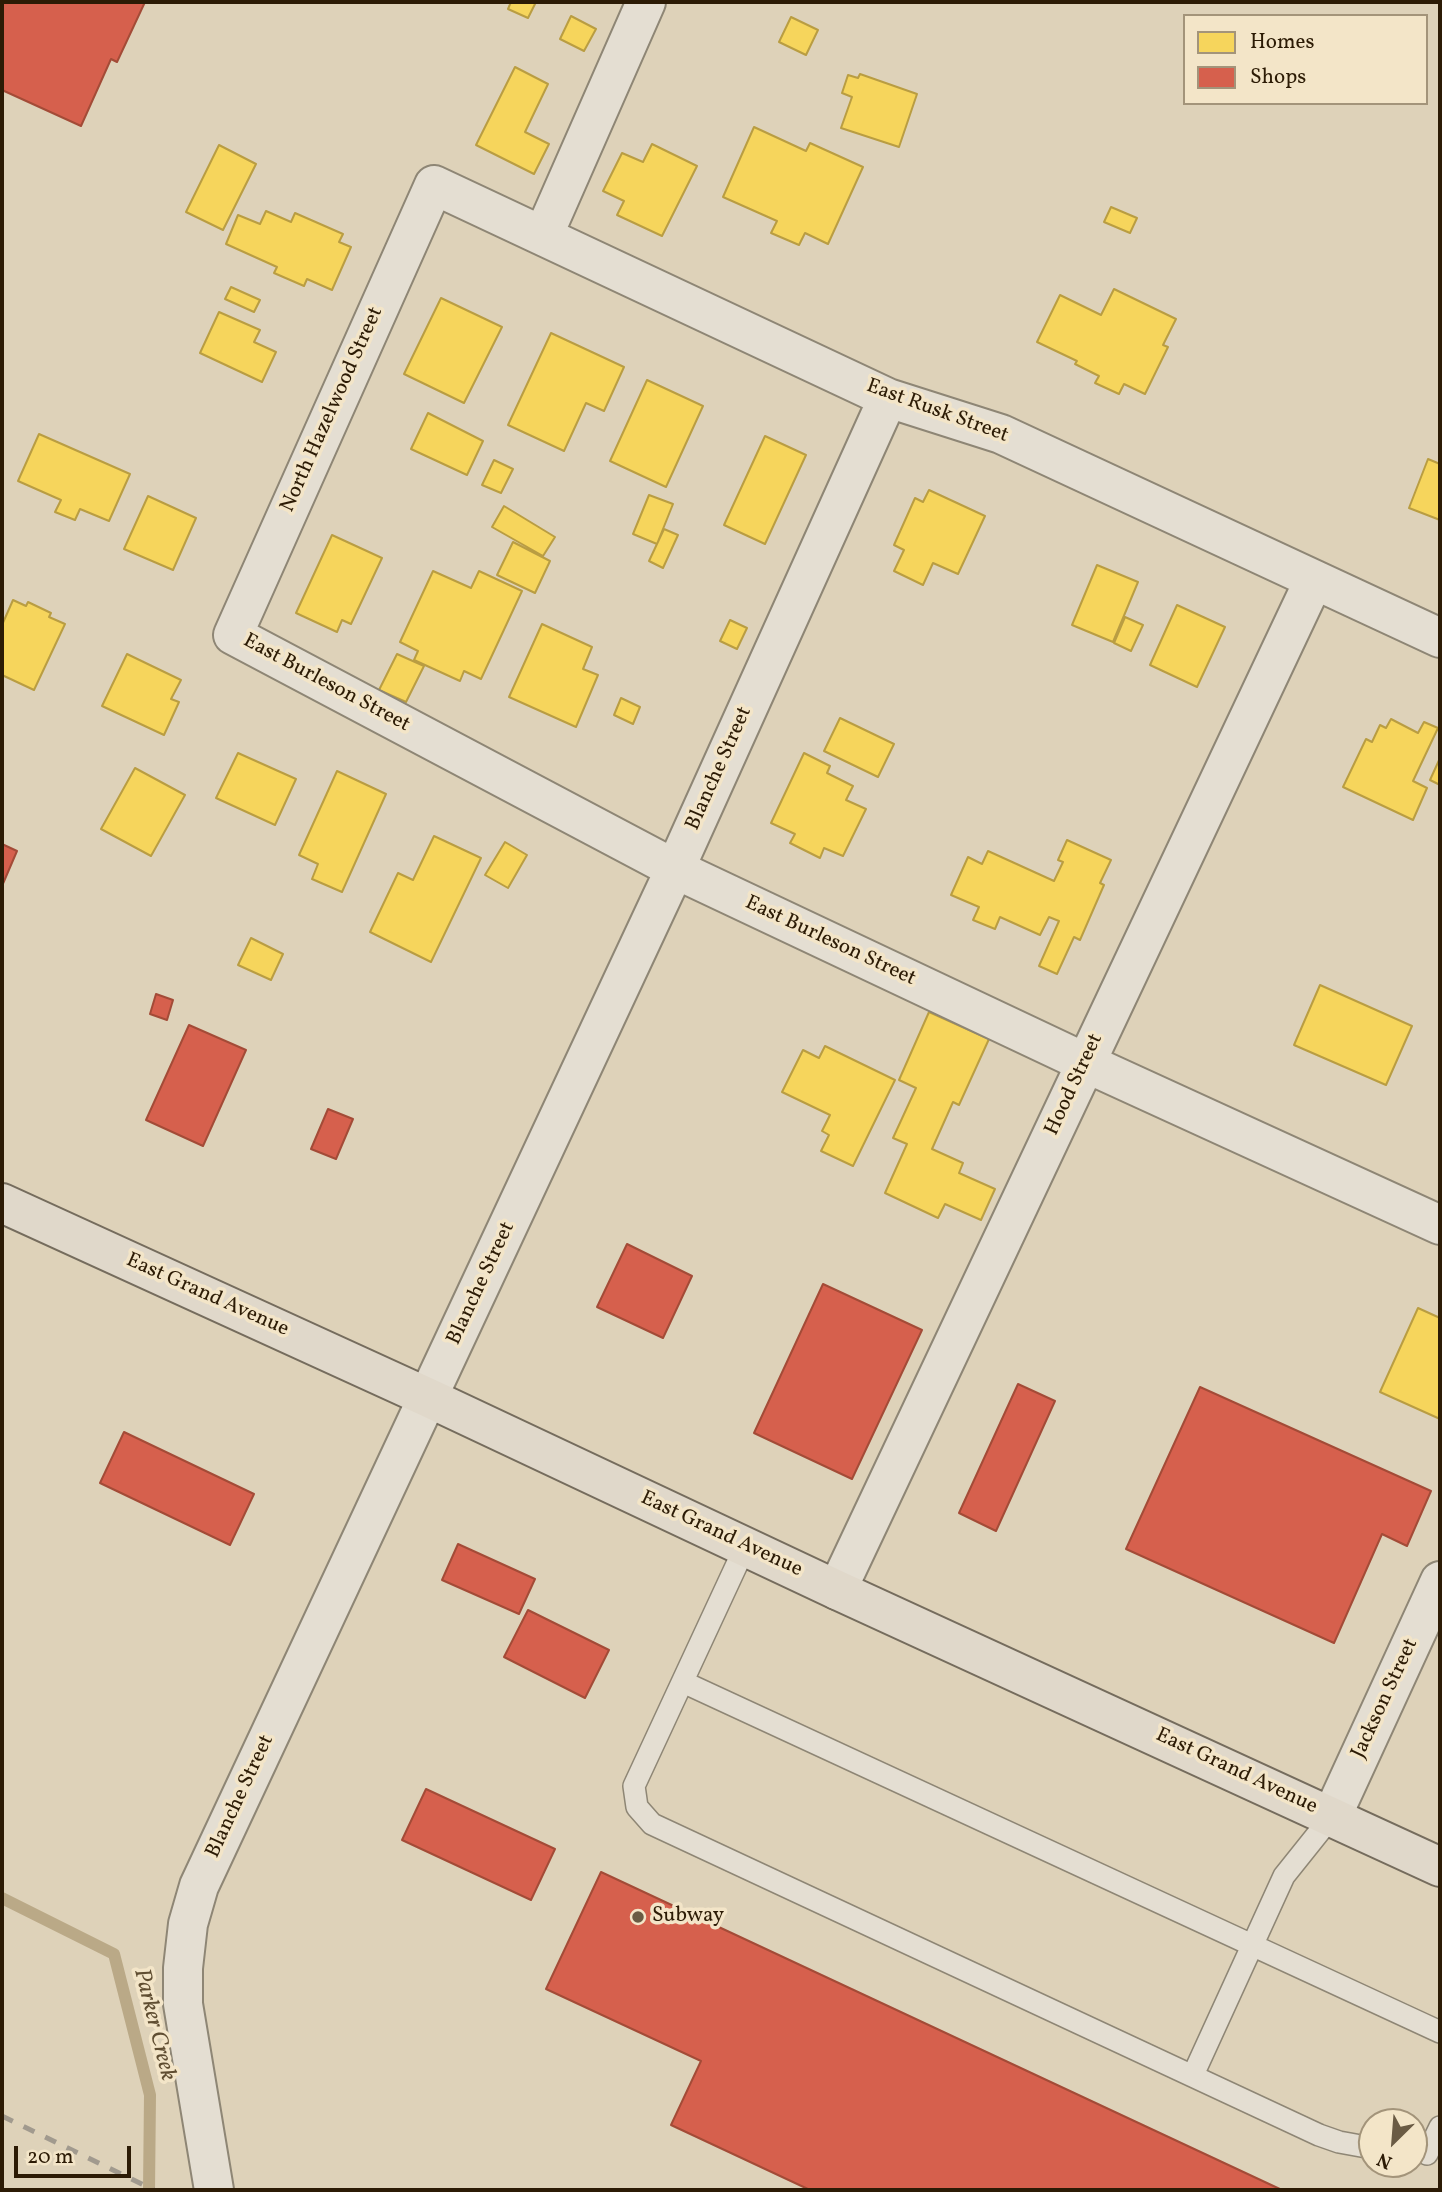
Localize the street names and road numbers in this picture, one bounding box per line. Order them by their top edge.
street label: North Hazelwood Street [276,303,390,517]
street label: East Rusk Street [862,375,1012,449]
street label: East Burleson Street [238,629,414,739]
street label: Blanche Street [681,703,759,835]
street label: East Burleson Street [741,891,919,993]
street label: Hood Street [1040,1030,1110,1140]
street label: Blanche Street [442,1218,522,1350]
street label: East Grand Avenue [122,1249,292,1343]
street label: East Grand Avenue [636,1486,806,1584]
street label: Jackson Street [1347,1635,1425,1763]
street label: East Grand Avenue [1151,1723,1321,1821]
street label: Blanche Street [201,1731,281,1863]

